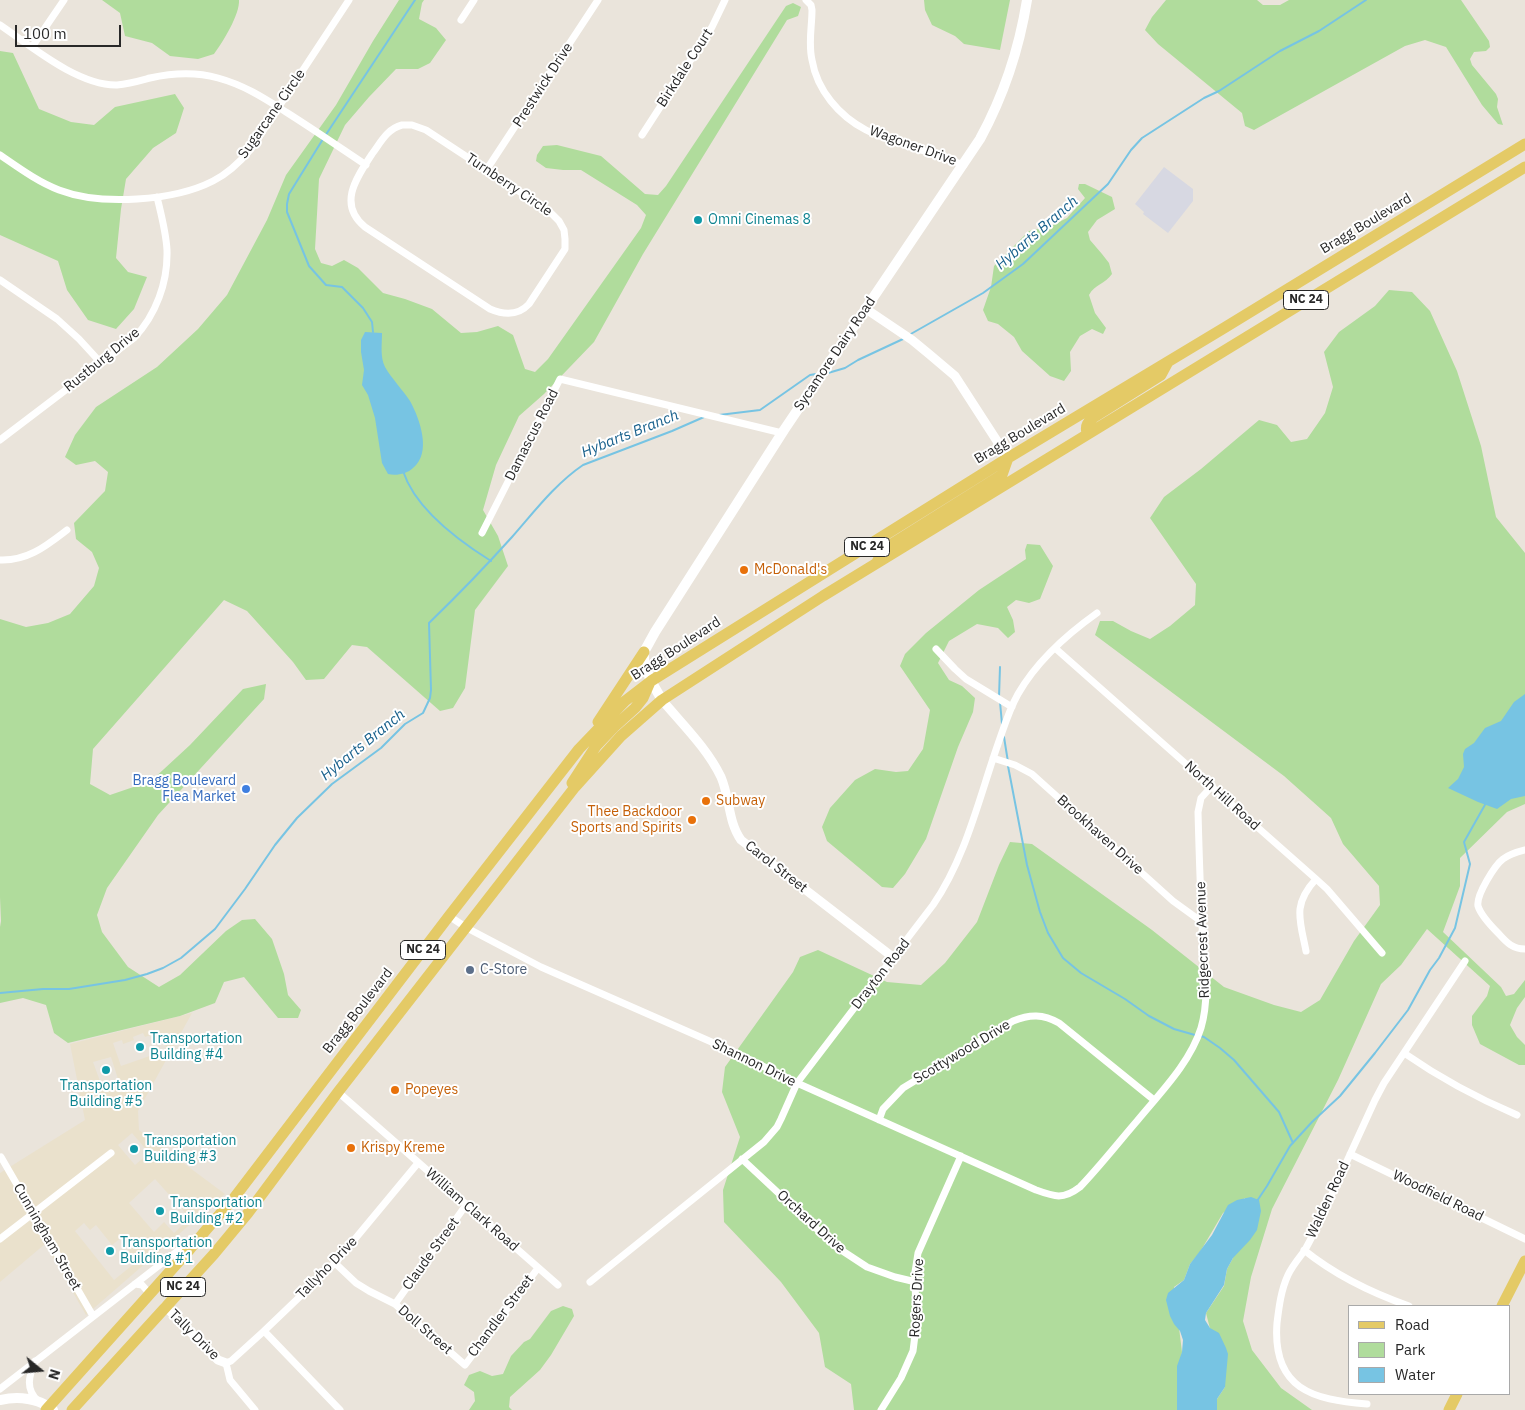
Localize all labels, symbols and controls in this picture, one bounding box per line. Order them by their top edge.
scale bar [18,15,124,47]
text: 100 m [23,24,67,43]
street label: Birkdale Court [653,26,717,110]
street label: Prestwick Drive [509,40,577,130]
street label: Sugarcane Circle [235,66,309,162]
street label: Wagoner Drive [867,122,959,170]
street label: Turnberry Circle [463,150,555,220]
street label: Bragg Boulevard [1317,190,1415,258]
water label: Hybarts Branch [992,192,1082,274]
place label: Omni Cinemas 8 [708,212,811,228]
marker: Omni Cinemas 8 [692,214,704,226]
road number: NC 24 [1284,290,1328,310]
street label: Sycamore Dairy Road [791,294,879,414]
street label: Rustburg Drive [61,324,143,396]
street label: Damascus Road [502,386,562,484]
street label: Bragg Boulevard [971,400,1069,468]
water label: Hybarts Branch [579,406,681,462]
road number: NC 24 [844,538,890,556]
place label: McDonald's [754,562,827,578]
marker: McDonald's [738,564,750,576]
street label: Bragg Boulevard [628,614,724,684]
water label: Hybarts Branch [317,705,409,785]
street label: North Hill Road [1181,758,1263,834]
place label: Bragg Boulevard Flea Market [132,773,236,806]
marker: Bragg Boulevard Flea Market [240,783,252,795]
street label: Brookhaven Drive [1053,792,1147,878]
place label: Subway [716,793,765,809]
marker: Subway [700,795,712,807]
place label: Thee Backdoor Sports and Spirits [571,804,682,836]
marker: Thee Backdoor Sports and Spirits [686,814,698,826]
street label: Carol Street [741,837,811,897]
street label: Ridgecrest Avenue [1193,881,1213,999]
street label: Drayton Road [848,935,914,1013]
road number: NC 24 [400,940,446,960]
place label: C-Store [480,962,527,978]
marker: C-Store [464,964,476,976]
street label: Bragg Boulevard [320,965,396,1057]
street label: Scottywood Drive [911,1016,1013,1088]
place label: Transportation Building #4 [150,1031,242,1064]
street label: Shannon Drive [709,1035,799,1091]
marker: Transportation Building #4 [134,1041,146,1053]
marker: Transportation Building #5 [100,1064,112,1076]
place label: Transportation Building #5 [60,1078,152,1110]
place label: Popeyes [405,1082,458,1098]
marker: Popeyes [389,1084,401,1096]
place label: Transportation Building #3 [144,1133,236,1166]
place label: Krispy Kreme [361,1140,445,1156]
marker: Krispy Kreme [345,1142,357,1154]
marker: Transportation Building #3 [128,1143,140,1155]
street label: Walden Road [1303,1159,1353,1241]
street label: William Clark Road [422,1165,522,1255]
street label: Woodfield Road [1390,1167,1486,1225]
street label: Cunningham Street [10,1181,84,1293]
street label: Orchard Drive [773,1187,849,1257]
place label: Transportation Building #2 [170,1195,262,1228]
marker: Transportation Building #2 [154,1205,166,1217]
street label: Claude Street [399,1215,463,1293]
street label: Tallyho Drive [293,1233,361,1303]
place label: Transportation Building #1 [120,1235,212,1268]
marker: Transportation Building #1 [104,1245,116,1257]
street label: Rogers Drive [907,1258,927,1338]
street label: Chandler Street [465,1272,537,1360]
road number: NC 24 [160,1277,206,1296]
street label: Doll Street [394,1302,456,1358]
legend [1348,1305,1510,1395]
street label: Tally Drive [165,1306,223,1364]
text: Road [1395,1315,1430,1334]
text: Park [1395,1340,1425,1359]
north arrow [15,1345,65,1395]
text: Water [1395,1365,1435,1384]
text: N [44,1367,64,1382]

